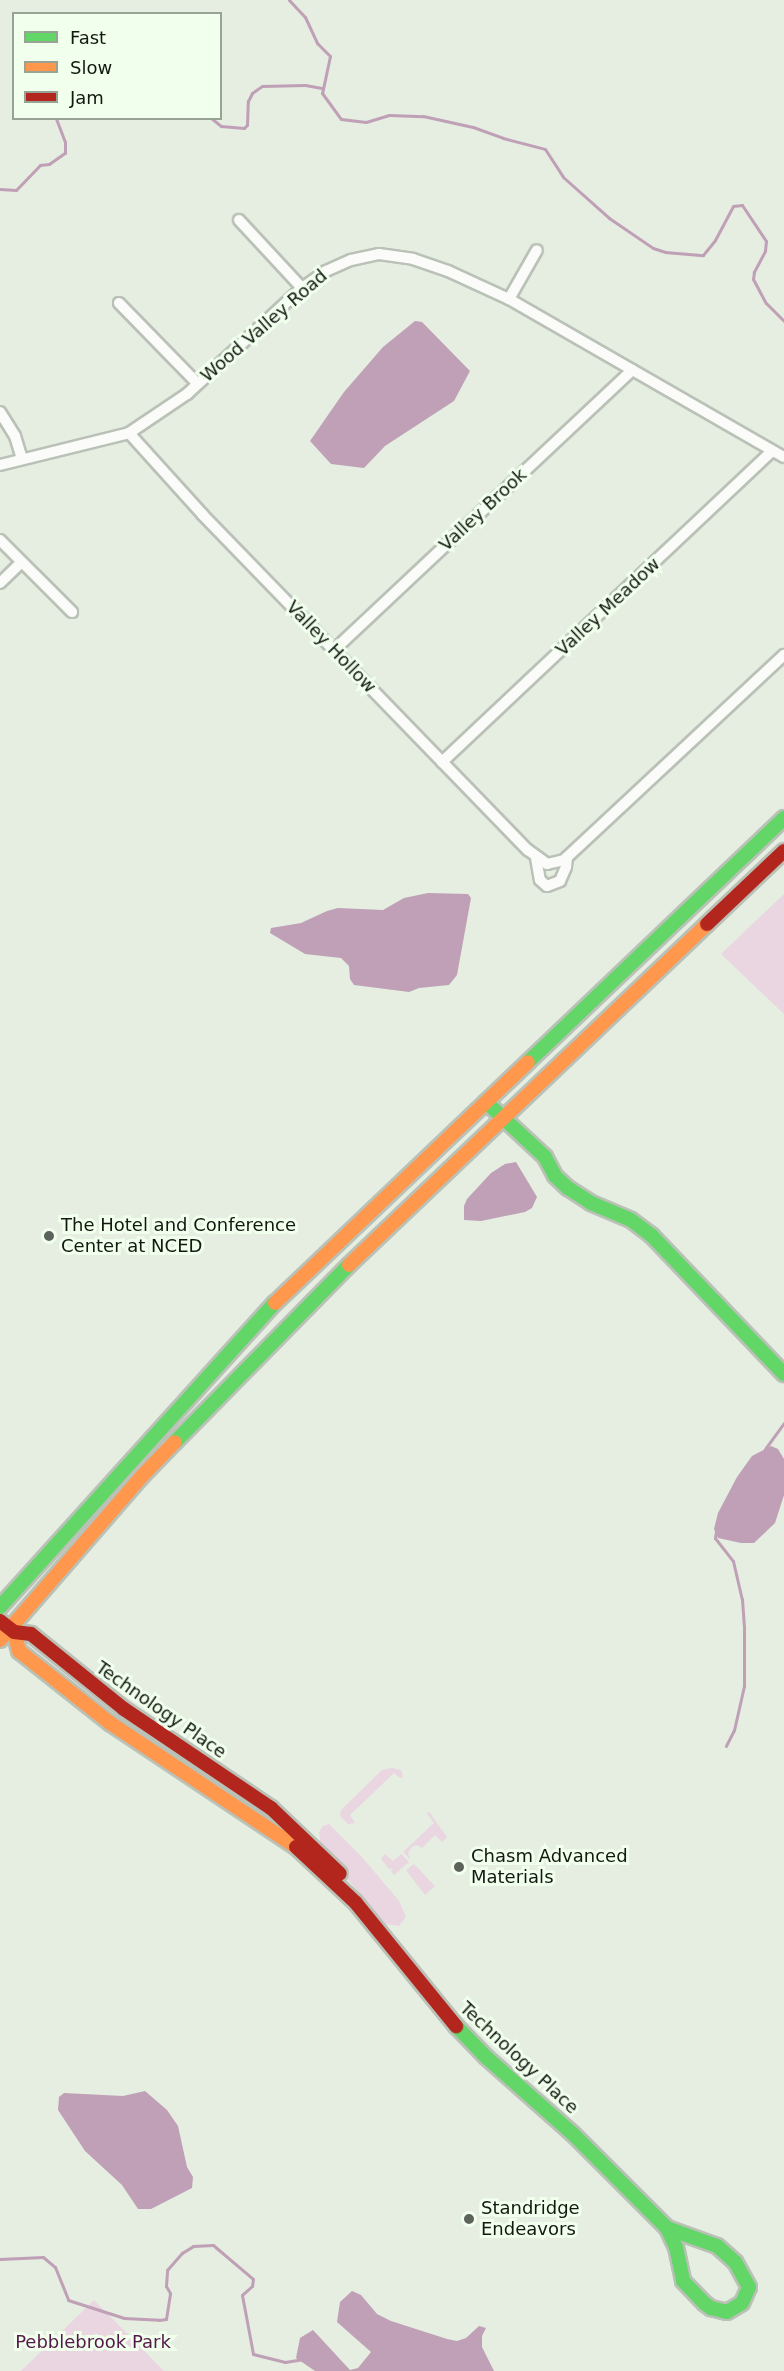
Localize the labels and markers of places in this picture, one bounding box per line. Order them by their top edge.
place label: The Hotel and Conference Center at NCED [61,1215,296,1258]
marker: The Hotel and Conference Center at NCED [42,1229,56,1243]
place label: Chasm Advanced Materials [471,1846,628,1888]
marker: Chasm Advanced Materials [452,1860,466,1874]
place label: Standridge Endeavors [481,2198,580,2240]
marker: Standridge Endeavors [462,2212,476,2226]

